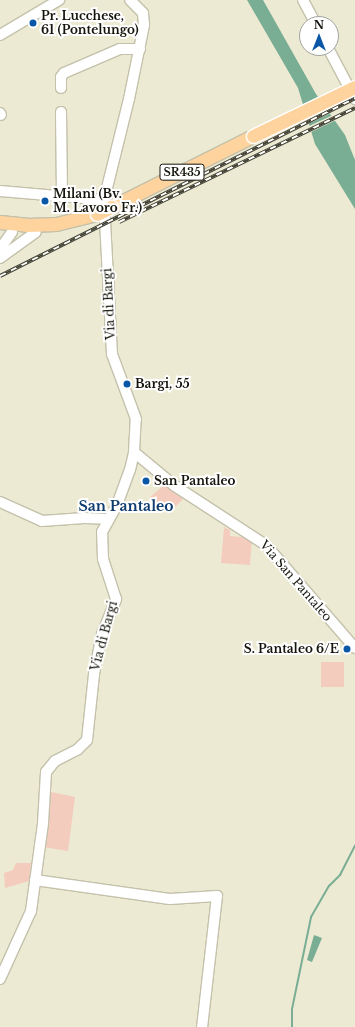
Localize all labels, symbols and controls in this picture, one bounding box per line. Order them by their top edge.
place label: Pr. Lucchese, 61 (Pontelungo) [41,9,139,37]
north arrow [299,16,339,56]
marker: Pr. Lucchese, 61 (Pontelungo) [28,18,38,28]
text: N [314,18,324,32]
road number: SR435 [159,163,205,181]
place label: Milani (Bv. M. Lavoro Fr.) [53,187,142,215]
marker: Milani (Bv. M. Lavoro Fr.) [40,196,50,206]
street label: Via di Bargi [100,268,118,340]
place label: Bargi, 55 [135,377,190,391]
marker: Bargi, 55 [122,379,132,389]
place label: San Pantaleo [154,474,236,488]
marker: San Pantaleo [141,476,151,486]
district label: San Pantaleo [78,498,174,514]
street label: Via San Pantaleo [257,538,335,624]
street label: Via di Bargi [88,599,120,673]
place label: S. Pantaleo 6/E [244,642,339,656]
marker: S. Pantaleo 6/E [342,644,352,654]

